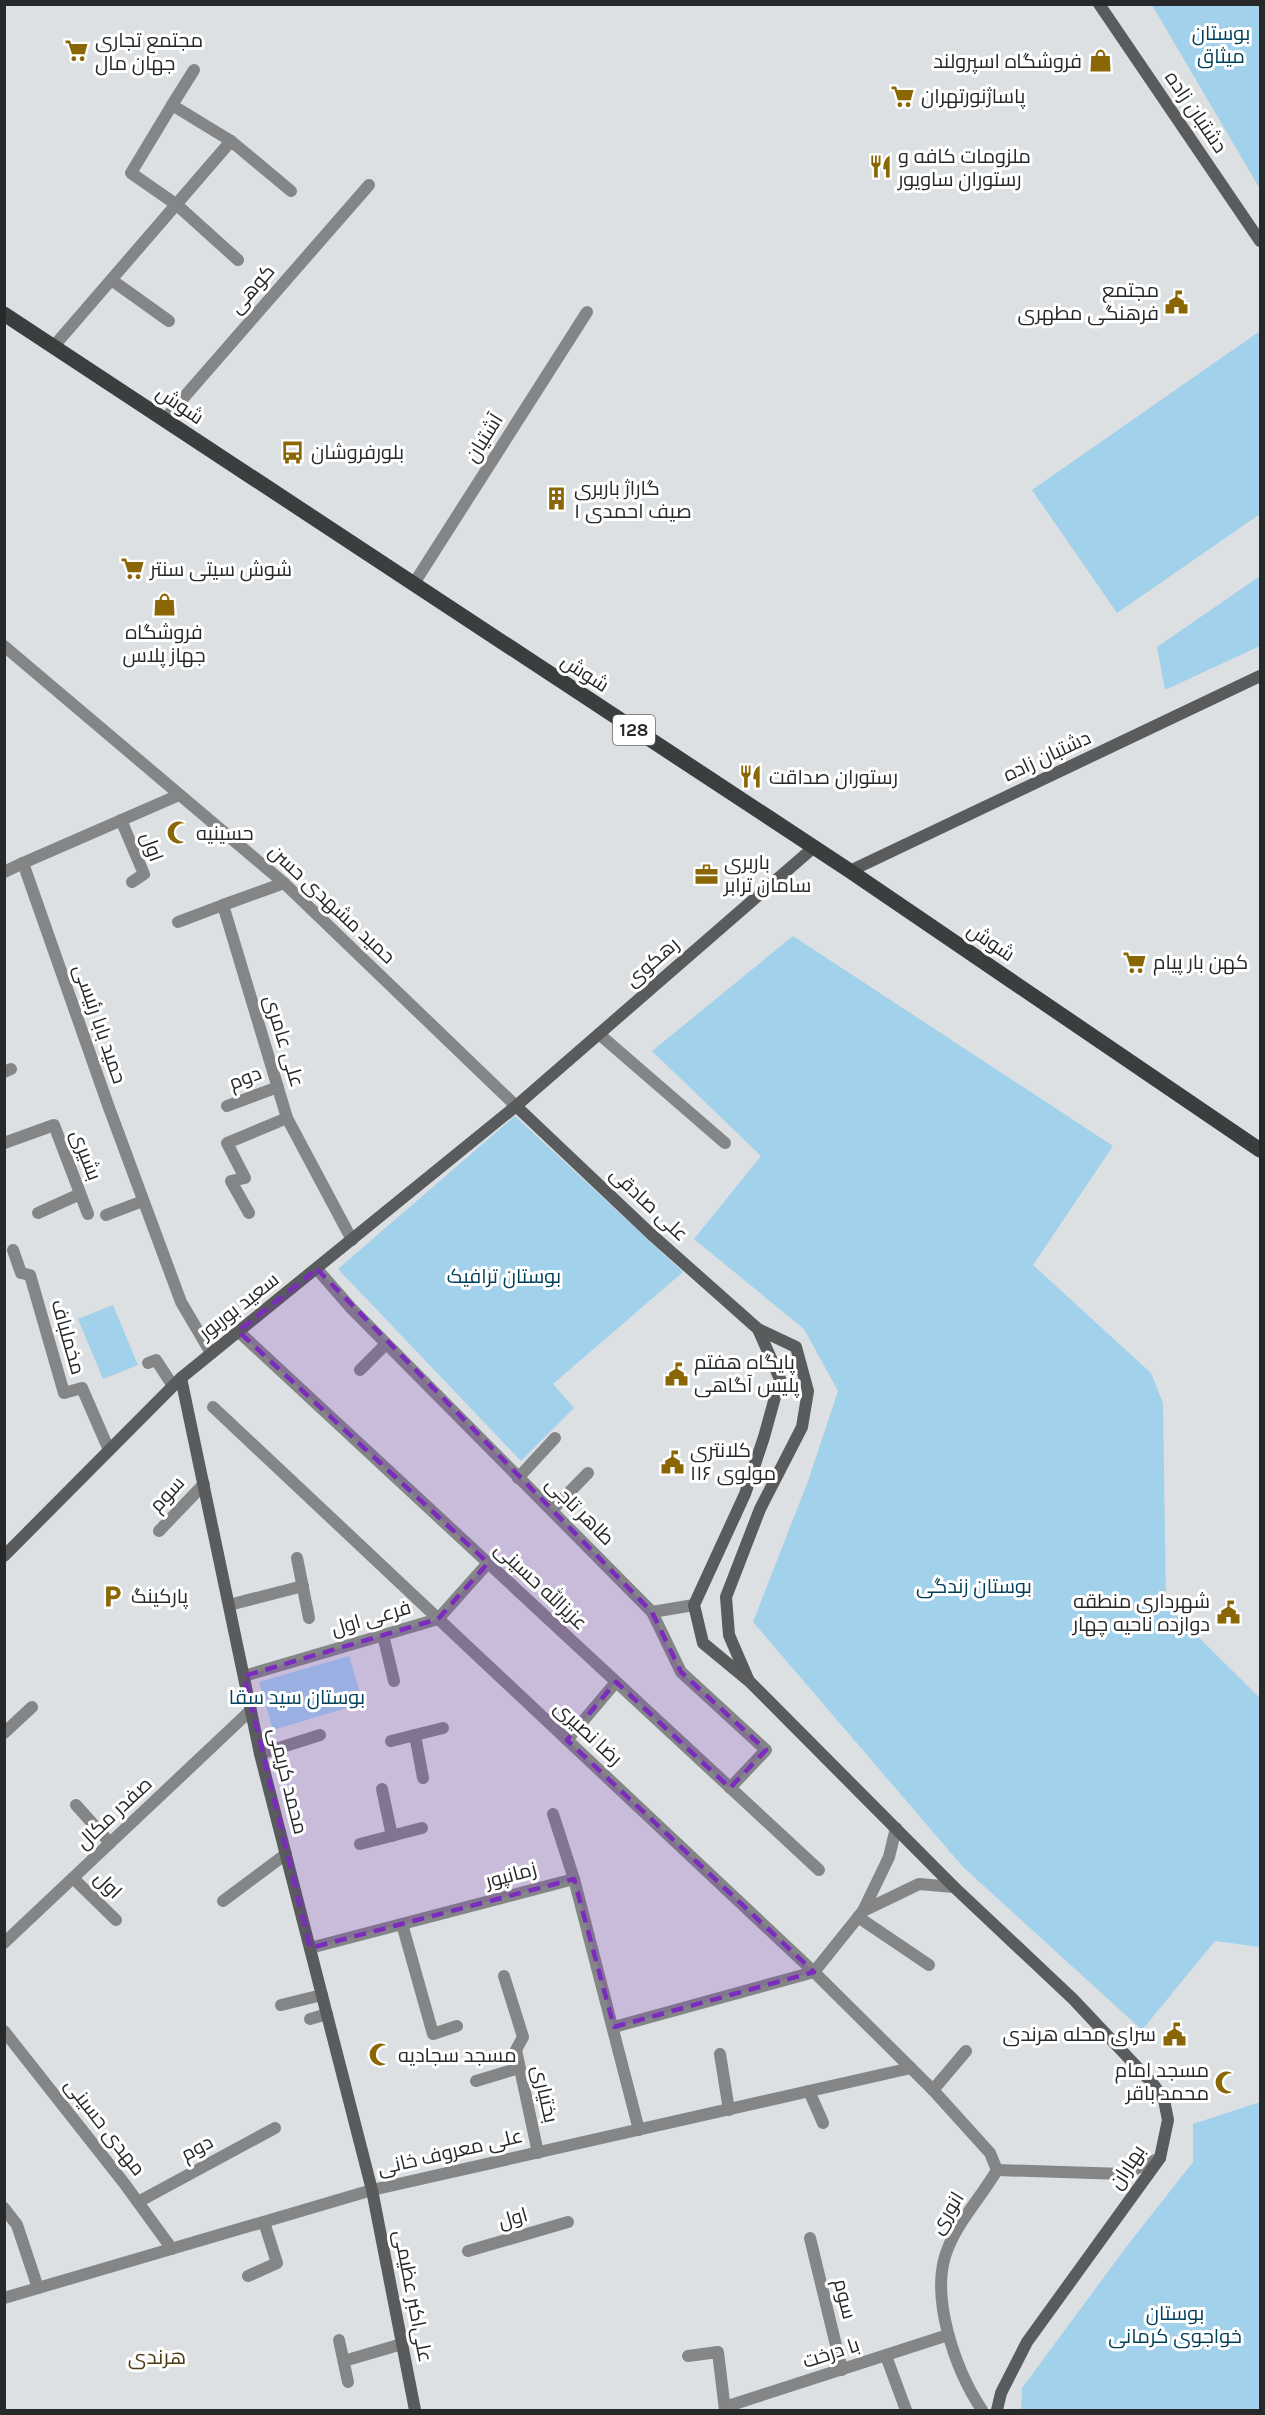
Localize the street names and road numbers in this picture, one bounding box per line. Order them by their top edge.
street label: دشتبان زاده [1159,67,1232,158]
street label: کوهی [224,260,280,319]
street label: شوش [151,381,208,430]
street label: آشتیان [460,409,509,467]
street label: شوش [556,649,613,698]
road number: 128 [613,715,655,745]
street label: دشتبان زاده [1000,726,1095,787]
street label: اول [135,829,168,865]
street label: حمید مشهدی حسن [263,840,400,969]
street label: شوش [962,918,1019,967]
street label: رهکوی [620,932,684,992]
street label: حمید بابا رئیسی [68,961,131,1087]
street label: علی عامری [258,992,309,1090]
street label: دوم [225,1061,265,1097]
street label: بشیری [65,1126,106,1184]
street label: علی صادقی [605,1162,693,1247]
street label: سعید بوربور [194,1268,283,1345]
street label: مخملباف [46,1297,90,1377]
street label: سوم [145,1471,191,1518]
street label: طاهر تاجی [540,1472,619,1551]
street label: عزیزالله حسینی [489,1536,593,1635]
street label: فرعی اول [328,1596,414,1641]
street label: رضا نصیری [549,1696,627,1771]
street label: محمد کریمی [263,1725,312,1837]
street label: صفدر مکال [71,1772,157,1855]
street label: زمانپور [482,1857,539,1894]
street label: اول [89,1866,127,1904]
street label: بختیاری [526,2063,563,2125]
street label: مهدی حسینی [59,2074,150,2181]
street label: علی معروف خانی [375,2124,525,2181]
street label: دوم [177,2130,218,2168]
street label: بهاران [1104,2140,1151,2194]
street label: انوری [925,2188,970,2239]
street label: اول [496,2203,531,2234]
street label: علی‌اکبر عظیمی [388,2228,437,2364]
street label: سوم [827,2277,861,2322]
street label: با درخت [800,2333,862,2373]

